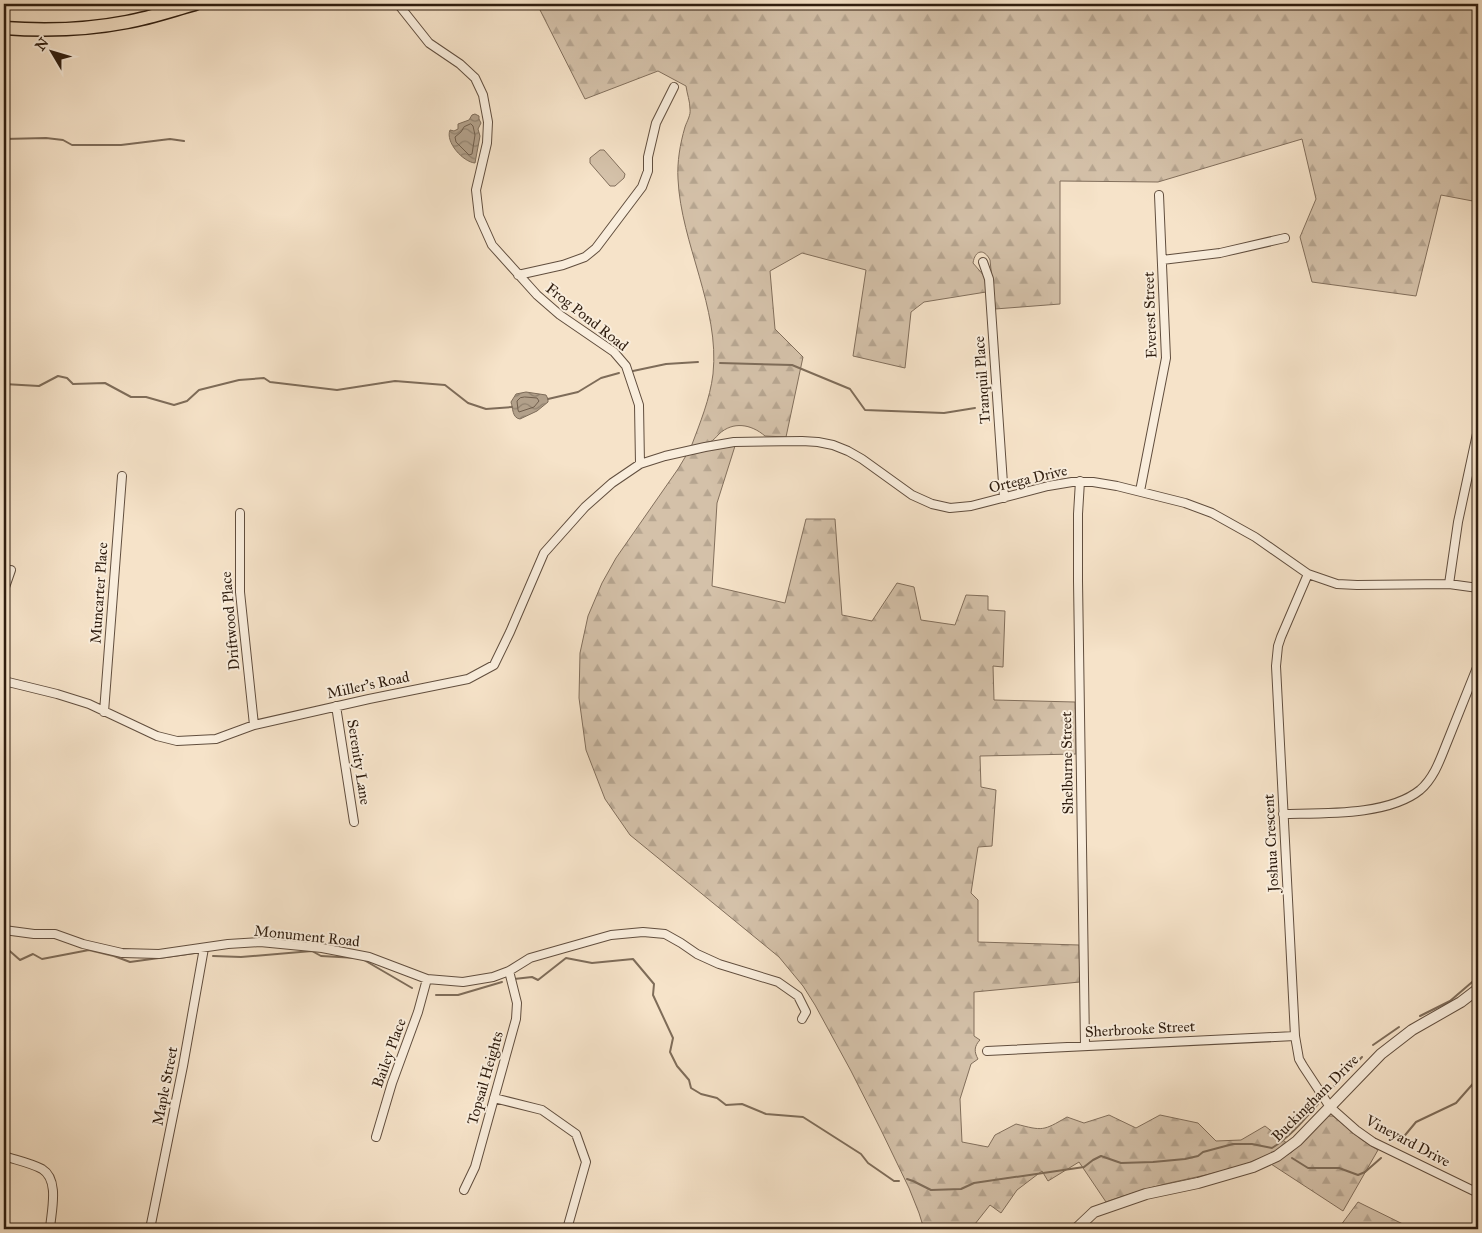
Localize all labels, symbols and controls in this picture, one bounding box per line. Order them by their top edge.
north arrow [28,28,78,78]
text: N [32,34,53,54]
street label: Everest Street [1139,271,1161,359]
street label: Frog Pond Road [542,279,632,355]
street label: Tranquil Place [970,335,995,425]
street label: Ortega Drive [987,461,1069,497]
street label: Muncarter Place [86,542,112,644]
street label: Driftwood Place [217,571,243,671]
street label: Miller's Road [325,667,411,703]
street label: Shelburne Street [1057,711,1077,815]
street label: Serenity Lane [343,718,375,806]
street label: Joshua Crescent [1259,793,1284,894]
street label: Monument Road [253,921,361,951]
street label: Bailey Place [368,1016,410,1090]
street label: Sherbrooke Street [1084,1017,1196,1041]
street label: Topsail Heights [463,1029,507,1127]
street label: Maple Street [149,1044,182,1127]
street label: Buckingham Drive [1268,1051,1362,1145]
street label: Vineyard Drive [1362,1111,1453,1171]

